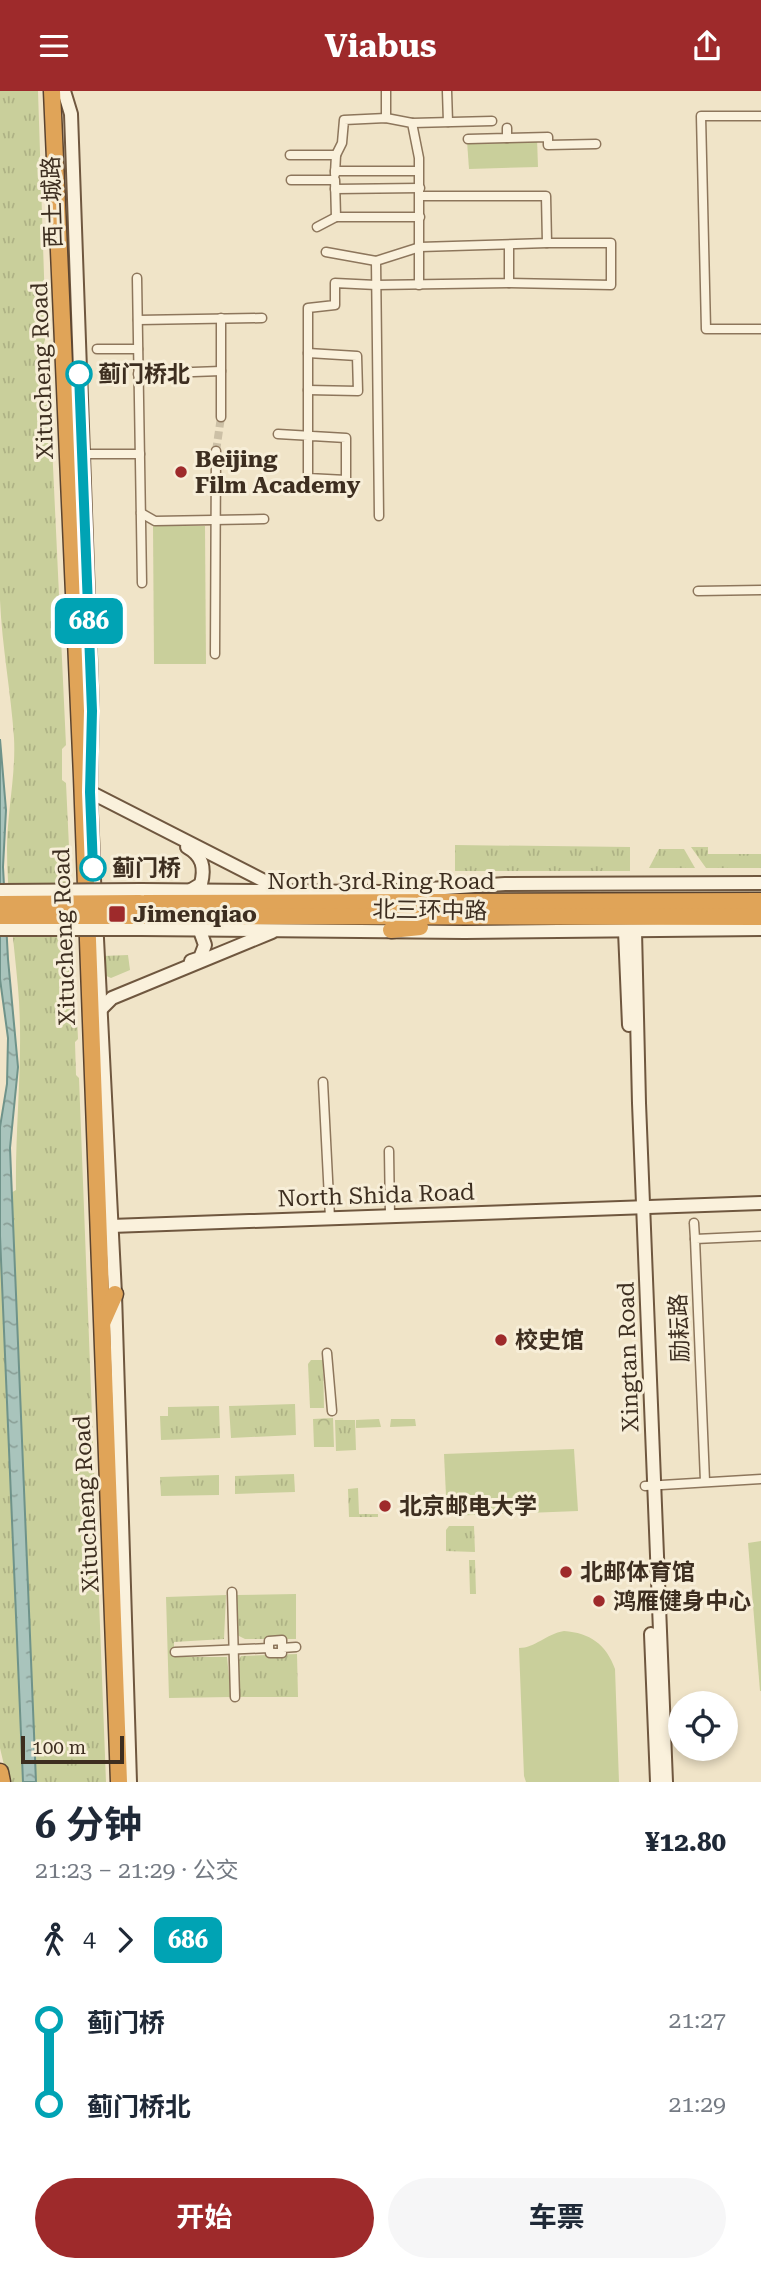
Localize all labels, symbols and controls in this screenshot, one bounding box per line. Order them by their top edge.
icon: menu [35,27,73,65]
text: Viabus [325,27,436,65]
icon: share [688,27,726,65]
street label: 西土城路 [37,156,68,248]
street label: Xitucheng Road [26,281,59,460]
marker: 蓟门桥北 [66,361,92,387]
place label: 蓟门桥北 [98,361,190,388]
place label: Beijing Film Academy [195,446,360,499]
marker: Beijing Film Academy [173,464,189,480]
line badge: 686 [49,598,129,644]
text: 686 [69,607,109,635]
street label: Xitucheng Road [48,847,81,1026]
marker: 蓟门桥 [80,855,106,881]
place label: 蓟门桥 [112,855,181,882]
street label: North 3rd Ring Road [267,868,495,895]
street label: 北三环中路 [372,896,488,925]
place label: Jimenqiao [133,901,257,928]
marker: Jimenqiao [107,904,127,924]
street label: North Shida Road [277,1179,475,1212]
street label: Xingtan Road [612,1281,645,1433]
street label: 励耘路 [665,1293,694,1363]
place label: 校史馆 [515,1327,584,1354]
marker: 校史馆 [493,1332,509,1348]
street label: Xitucheng Road [68,1414,105,1593]
place label: 北京邮电大学 [399,1493,537,1520]
marker: 北京邮电大学 [377,1498,393,1514]
place label: 北邮体育馆 [580,1559,695,1586]
marker: 北邮体育馆 [558,1564,574,1580]
place label: 鸿雁健身中心 [613,1588,751,1615]
marker: 鸿雁健身中心 [591,1593,607,1609]
map controls [668,1691,738,1761]
button: locate [668,1691,738,1761]
scale bar [21,1733,124,1765]
text: 100 m [32,1736,86,1759]
text: 6 分钟 [35,1803,142,1847]
text: ¥12.80 [645,1827,726,1857]
text: 21:23 – 21:29 · 公交 [35,1857,239,1884]
icon: walk [35,1921,73,1959]
icon: forward [106,1921,144,1959]
text: 4 [83,1926,96,1953]
text: 686 [168,1926,208,1954]
text: 21:27 [669,2007,726,2034]
text: 蓟门桥 [87,2008,165,2038]
text: 21:29 [669,2091,726,2118]
text: 蓟门桥北 [87,2092,191,2122]
button: 开始 [35,2178,374,2258]
button: 车票 [388,2178,726,2258]

